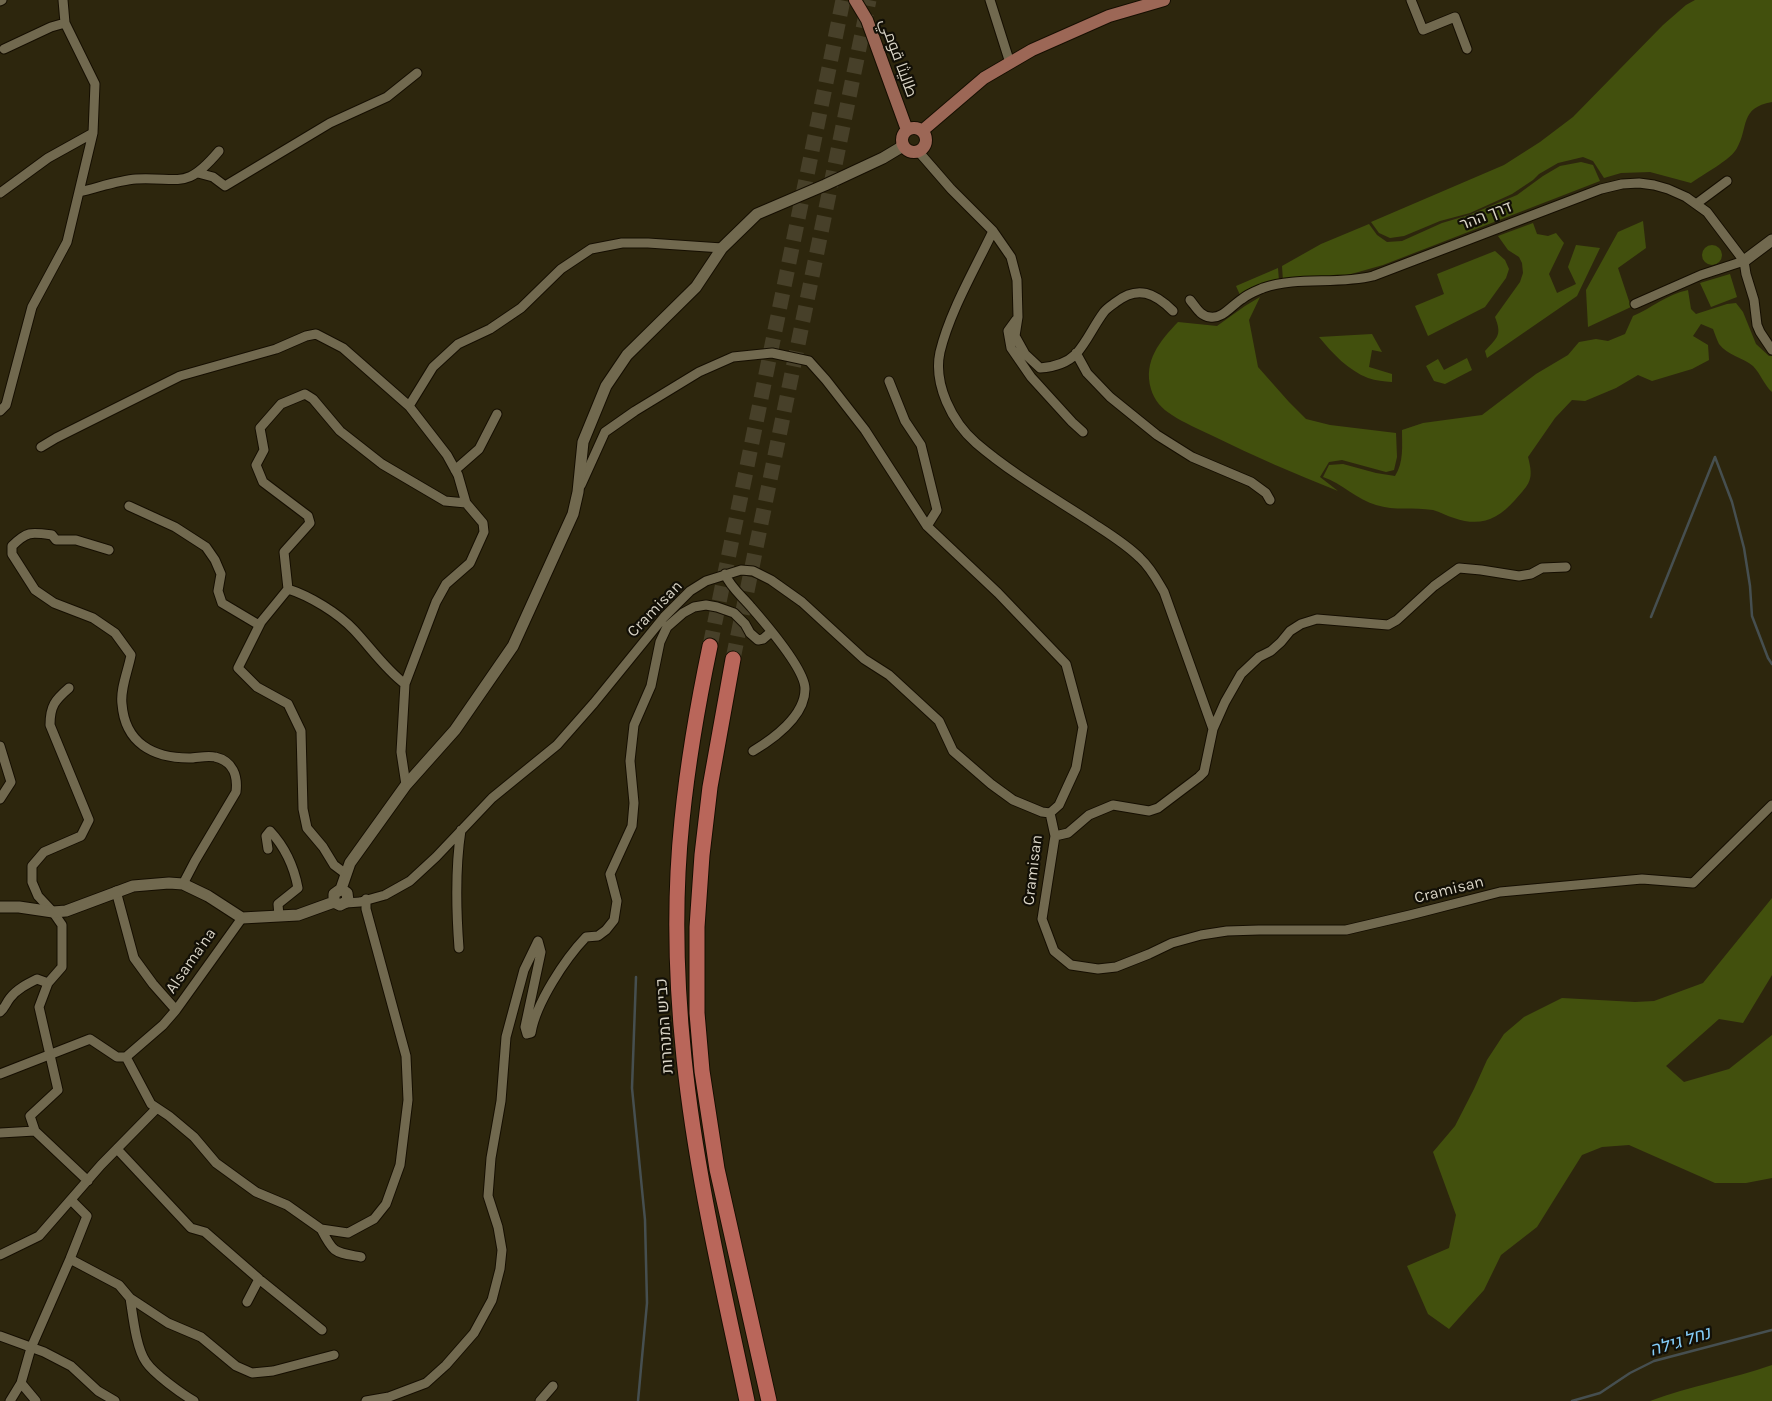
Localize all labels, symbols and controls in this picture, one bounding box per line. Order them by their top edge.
street label: طاليثا قومي [875,16,921,100]
street label: דרך ההר [1457,197,1515,235]
street label: Cramisan [623,577,687,641]
street label: Cramisan [1019,834,1047,906]
street label: Cramisan [1412,872,1486,908]
street label: Alsama'na [162,925,220,997]
street label: כביש המנהרות [652,978,678,1074]
water label: נחל גילה [1647,1322,1713,1362]

